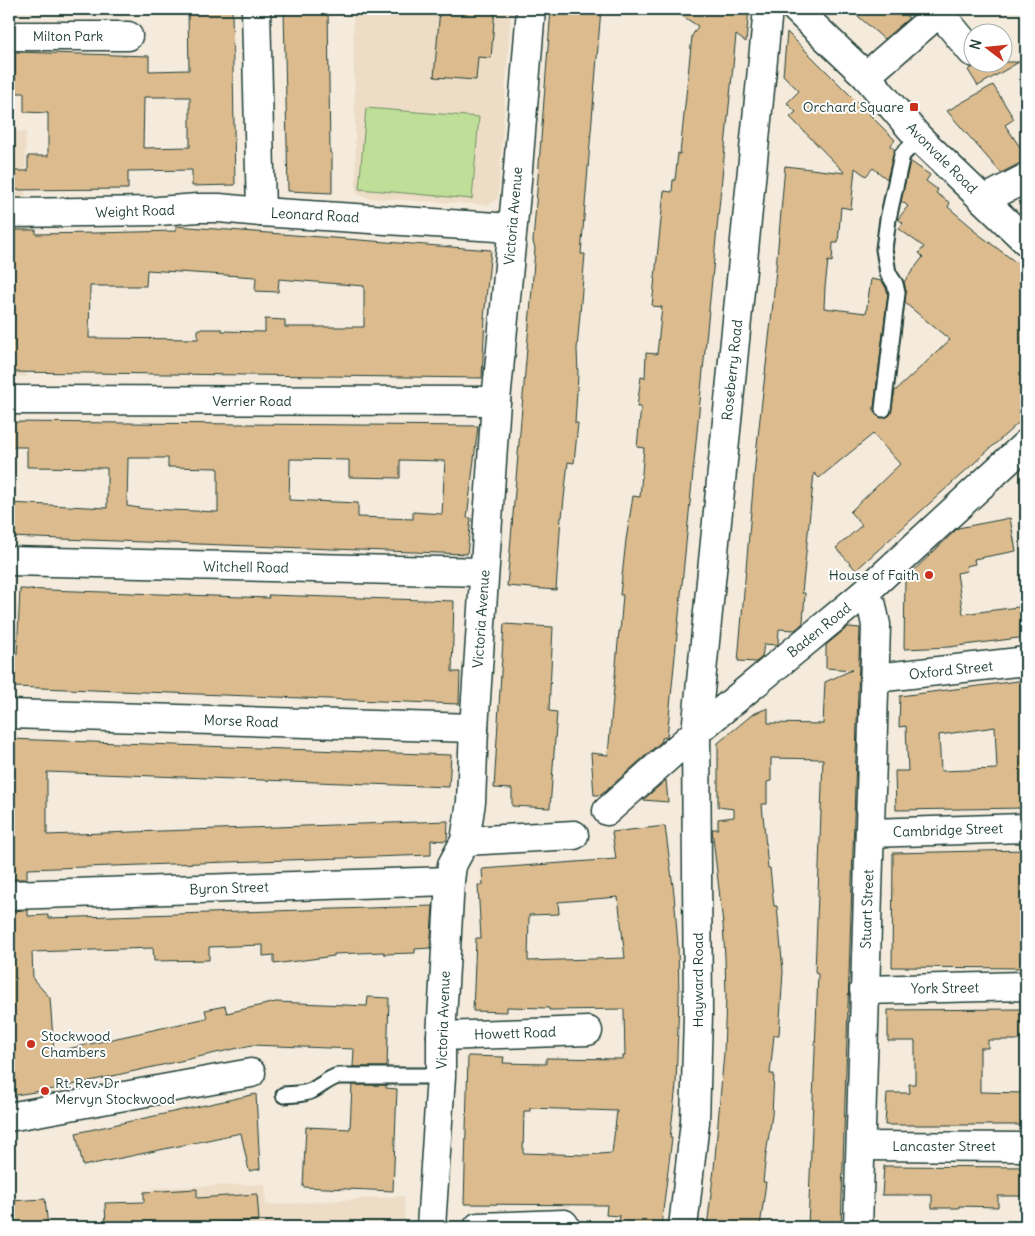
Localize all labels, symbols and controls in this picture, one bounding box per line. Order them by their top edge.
north arrow [962,22,1012,72]
street label: Milton Park [33,27,103,45]
text: N [966,37,985,52]
place label: Orchard Square [803,98,904,116]
marker: Orchard Square [908,101,920,113]
street label: Avonvale Road [903,119,981,197]
street label: Victoria Avenue [500,166,526,266]
street label: Weight Road [95,201,175,221]
street label: Leonard Road [270,204,360,226]
street label: Roseberry Road [718,319,746,421]
street label: Verrier Road [212,392,292,410]
street label: Witchell Road [203,557,289,577]
place label: House of Faith [829,566,919,584]
street label: Victoria Avenue [469,569,493,669]
marker: House of Faith [923,569,935,581]
street label: Baden Road [783,599,855,661]
street label: Oxford Street [908,657,994,683]
street label: Morse Road [203,711,279,731]
street label: Cambridge Street [893,819,1004,841]
street label: Stuart Street [857,869,877,949]
street label: Byron Street [189,878,269,898]
street label: Hayward Road [689,933,707,1027]
street label: Victoria Avenue [432,970,454,1070]
street label: York Street [911,978,980,998]
street label: Howett Road [474,1023,556,1043]
place label: Stockwood Chambers [41,1027,110,1061]
marker: Stockwood Chambers [25,1038,37,1050]
place label: Rt. Rev. Dr Mervyn Stockwood [55,1074,175,1108]
marker: Rt. Rev. Dr Mervyn Stockwood [39,1085,51,1097]
street label: Lancaster Street [892,1137,996,1155]

